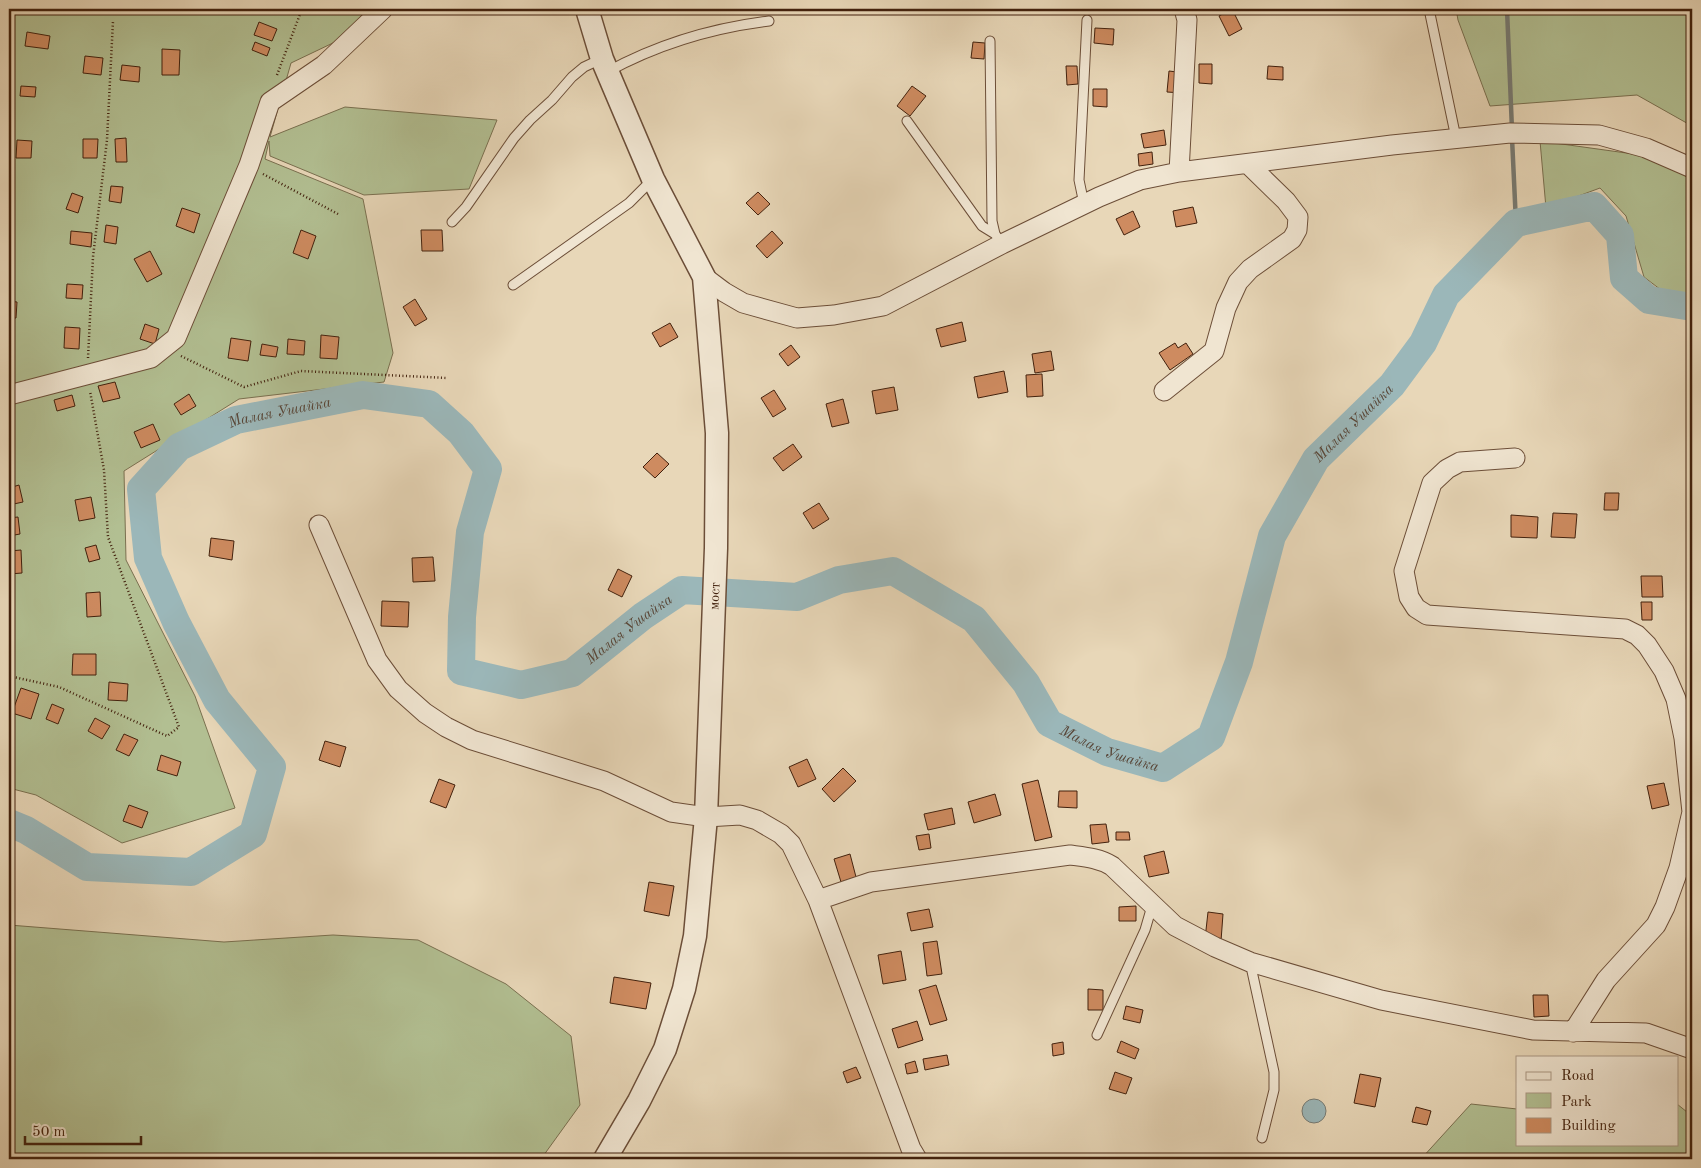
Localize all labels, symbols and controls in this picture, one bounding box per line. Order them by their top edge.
water label: Малая Ушайка [1311,382,1397,467]
water label: Малая Ушайка [225,395,333,432]
street label: мост [707,581,723,610]
water label: Малая Ушайка [583,592,676,669]
water label: Малая Ушайка [1056,723,1160,775]
legend [1516,1056,1678,1146]
text: Road [1561,1069,1595,1084]
text: Park [1561,1095,1592,1110]
scale bar [25,1113,141,1145]
text: Building [1561,1119,1616,1134]
text: 50 m [32,1125,66,1140]

